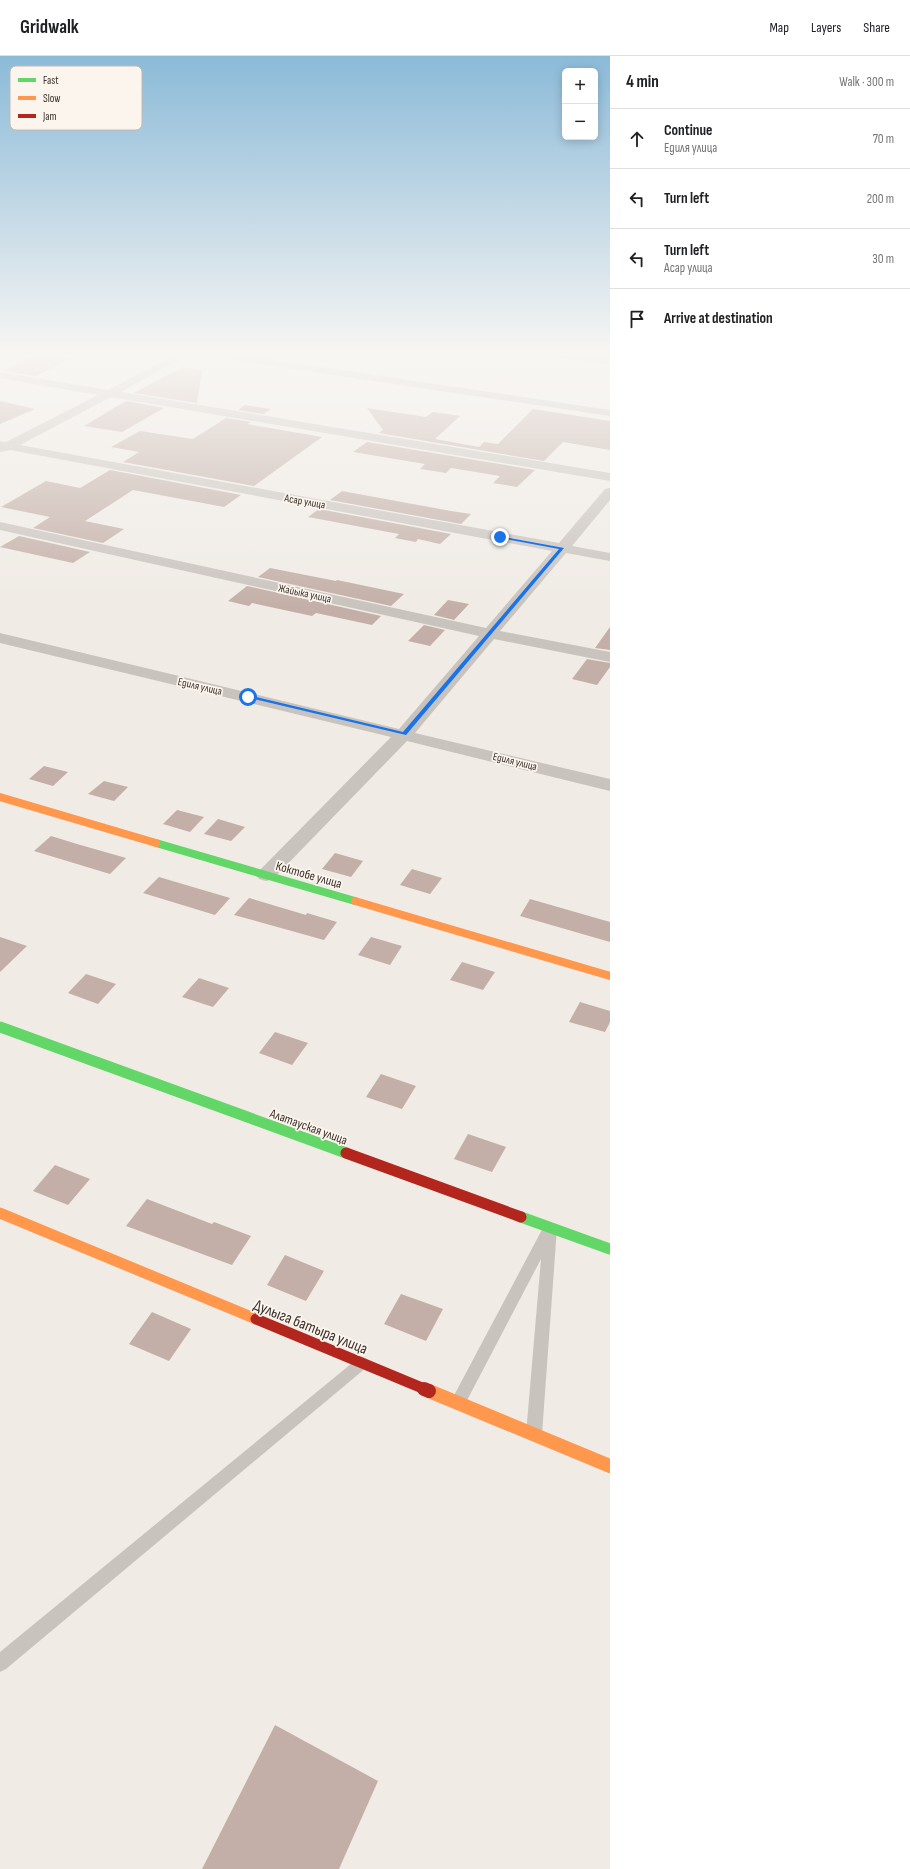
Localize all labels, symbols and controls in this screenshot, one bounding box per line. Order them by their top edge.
text: Gridwalk [20,16,79,39]
text: Map [769,19,789,36]
text: Layers [811,19,841,36]
text: Share [863,19,890,36]
legend [10,66,142,130]
map controls [562,68,598,140]
button: + [562,68,598,104]
text: 4 min [626,72,659,92]
text: Fast [43,74,59,87]
text: Walk · 300 m [839,74,894,90]
text: Slow [43,92,60,105]
button: − [562,104,598,140]
text: Jam [42,110,57,123]
text: Continue [664,121,713,140]
icon: ahead [626,128,648,150]
text: 70 m [873,131,894,147]
text: Едиля улица [664,140,717,156]
icon: left [626,188,648,210]
text: Turn left [664,189,709,208]
text: 200 m [867,191,894,207]
text: Turn left [664,241,709,260]
icon: left [626,248,648,270]
text: 30 m [872,251,894,267]
text: Асар улица [664,260,713,276]
icon: arrive [626,308,648,330]
text: Arrive at destination [664,309,773,328]
street label: Асар улица [283,491,326,511]
route end [491,528,509,546]
street label: Жайыка улица [277,582,333,605]
street label: Едиля улица [176,675,223,698]
route start [239,688,257,706]
street label: Едиля улица [491,750,538,773]
street label: Коктобе улица [274,858,344,892]
street label: Алатауская улица [267,1105,350,1148]
street label: Дулыга батыра улица [251,1296,370,1359]

